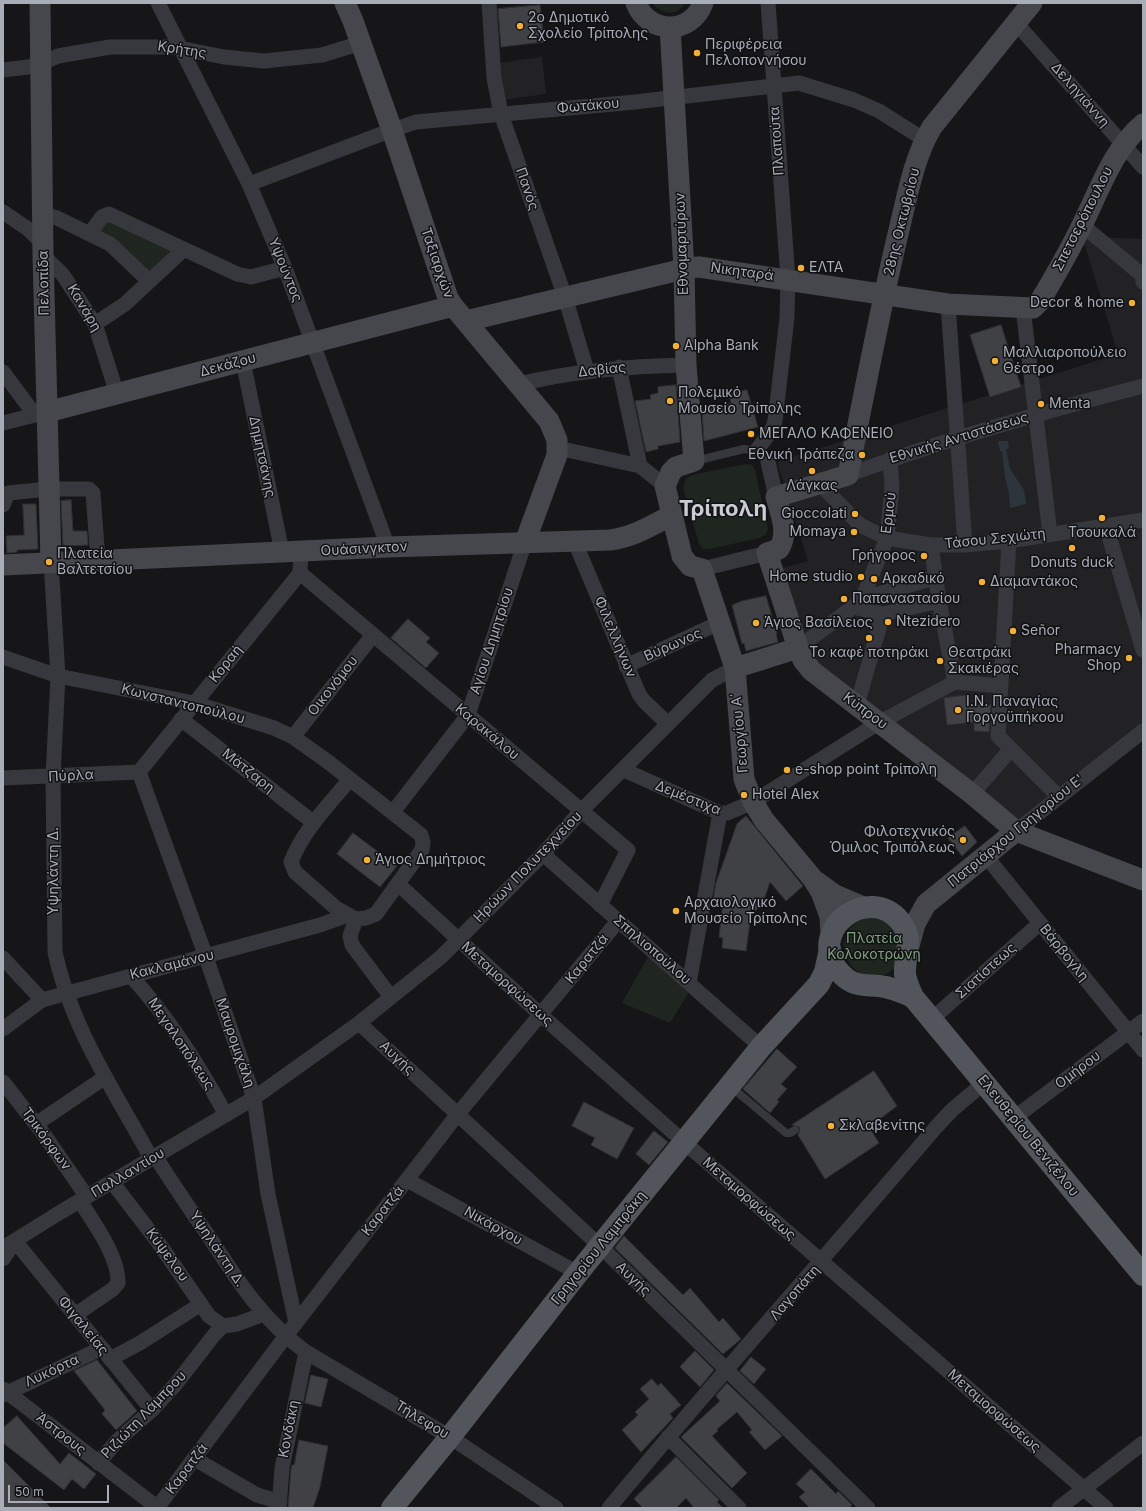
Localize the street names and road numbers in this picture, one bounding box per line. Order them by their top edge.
street label: Κρήτης [156,38,208,62]
street label: Δεληγιάννη [1047,59,1113,131]
street label: Φωτάκου [556,95,620,117]
street label: Πλαπούτα [766,106,788,176]
street label: Σπετσερόπουλου [1049,164,1117,274]
street label: Πανός [512,165,542,213]
street label: 28ης Οκτωβρίου [880,166,924,278]
street label: Εθνομαρτύρων [672,192,692,296]
street label: Ταξιαρχών [417,225,457,301]
street label: Υψούντος [264,235,306,305]
street label: Πελοπίδα [35,250,53,316]
street label: Νικηταρά [709,259,775,285]
street label: Κανάρη [63,281,105,335]
street label: Δεκάζου [198,349,258,381]
street label: Δαβίας [577,359,627,381]
street label: Εθνικής Αντιστάσεως [888,409,1030,467]
street label: Δημητσάνης [245,415,279,499]
street label: Ερμού [878,491,900,535]
street label: Τάσου Σεχιώτη [944,525,1046,553]
street label: Ουάσινγκτον [320,538,408,560]
street label: Αγίου Δημητρίου [467,585,517,697]
street label: Φιλελλήνων [590,594,640,680]
street label: Βύρωνος [641,625,705,665]
street label: Κοραή [206,642,246,686]
street label: Οικονόμου [304,653,362,719]
street label: Κωνσταντοπούλου [119,681,247,727]
street label: Κύπρου [839,689,891,733]
street label: Γεωργίου Α΄ [728,692,752,774]
street label: Καρακάλου [452,700,522,764]
street label: Μάτζαρη [219,745,277,797]
street label: Πύρλα [48,766,94,786]
street label: Πατριάρχου Γρηγορίου Ε' [945,771,1087,891]
street label: Δεμέστιχα [653,777,723,819]
street label: Ηρώων Πολυτεχνείου [471,808,585,926]
street label: Υψηλάντη Δ. [46,827,62,915]
street label: Σπηλιοπούλου [610,912,694,988]
street label: Βάρβογλη [1036,921,1092,985]
street label: Καρατζά [562,931,612,987]
street label: Μεταμορφώσεως [458,938,556,1030]
street label: Σιατίστεως [952,940,1020,1002]
street label: Κακλαμάνου [128,946,216,984]
street label: Μεγαλοπόλεως [144,995,218,1093]
street label: Μαυρομιχάλη [212,996,258,1090]
street label: Αυγής [376,1038,418,1078]
street label: Ομήρου [1052,1048,1104,1092]
street label: Ελευθερίου Βενιζέλου [974,1072,1082,1200]
street label: Τρικόρφων [18,1104,74,1174]
street label: Παλλαντίου [88,1145,168,1201]
street label: Μεταμορφώσεως [699,1154,799,1244]
street label: Καρατζά [358,1183,408,1239]
street label: Γρηγορίου Λαμπράκη [548,1188,650,1308]
street label: Νικάρχου [461,1203,525,1249]
street label: Υψηλάντη Δ. [185,1208,249,1290]
street label: Κύψελου [142,1225,192,1285]
street label: Αυγής [612,1258,654,1300]
street label: Λαγοπάτη [766,1262,824,1324]
street label: Φιγαλείας [54,1293,112,1359]
street label: Λυκόρτα [22,1351,82,1391]
street label: Μεταμορφώσεως [944,1366,1044,1456]
street label: Ριζιώτη Λάμπρου [98,1368,190,1462]
street label: Τήλεφου [392,1397,452,1443]
street label: Κονδάκη [275,1399,303,1459]
street label: Άστρους [33,1409,89,1459]
street label: Καρατζά [163,1440,211,1498]

